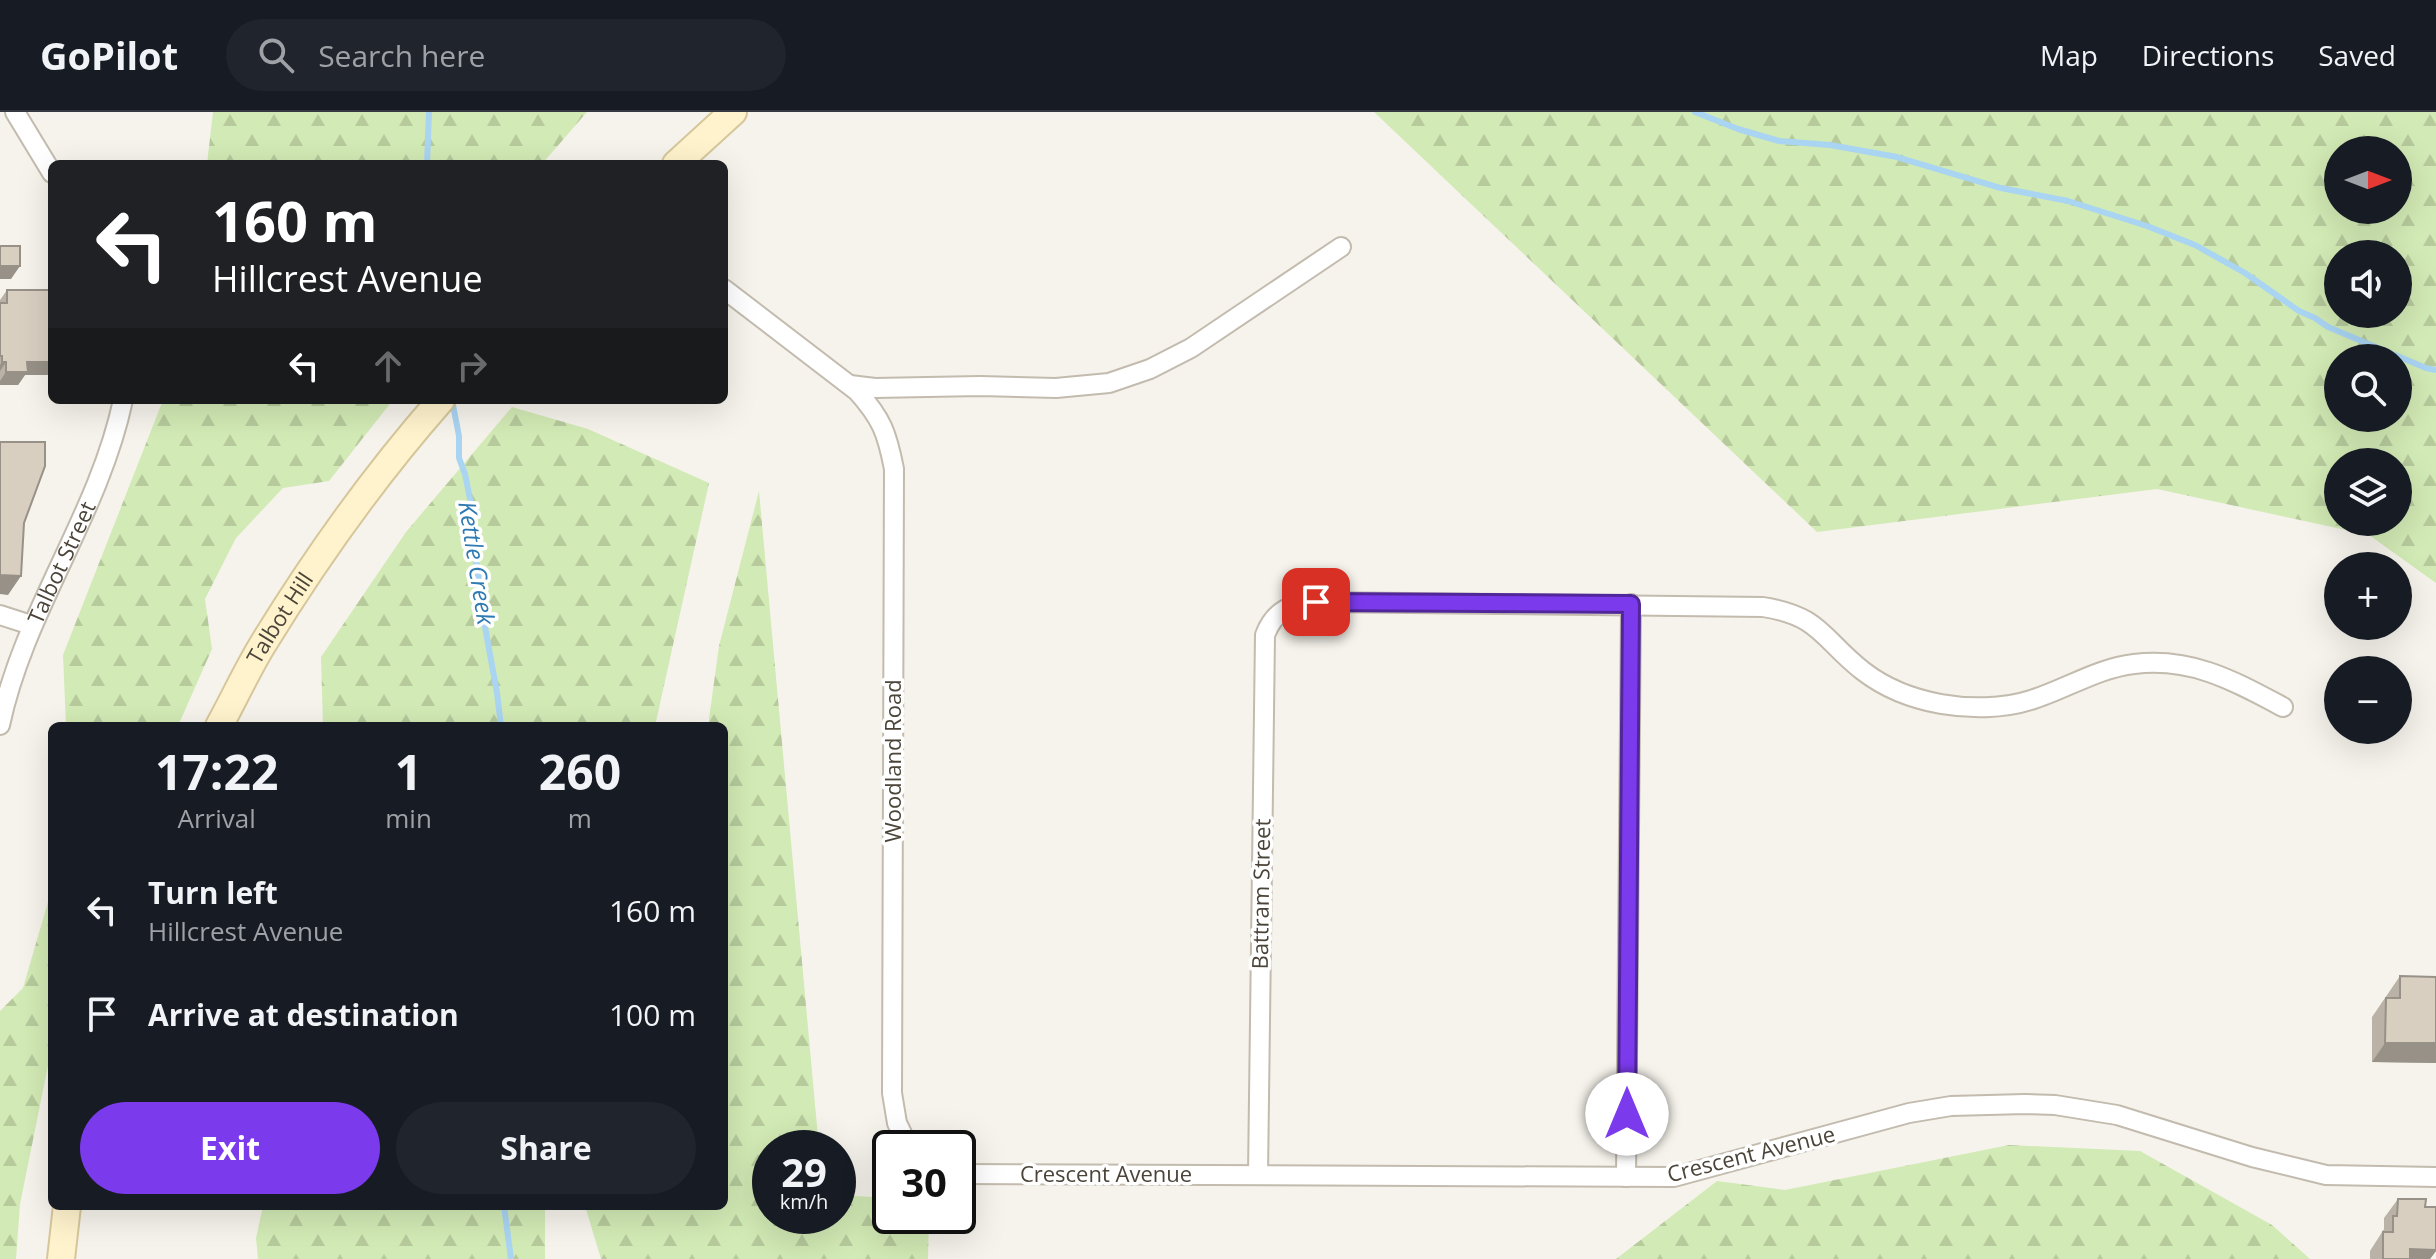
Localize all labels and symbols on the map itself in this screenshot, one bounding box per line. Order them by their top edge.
north arrow [2324,136,2412,224]
street label: Talbot Street [19,496,102,628]
water label: Kettle Creek [451,499,504,628]
street label: Talbot Hill [239,566,319,669]
pin [1282,568,1350,636]
street label: Woodland Road [877,679,907,843]
street label: Battram Street [1244,818,1276,970]
position arrow [1585,1072,1669,1156]
street label: Crescent Avenue [1664,1118,1838,1188]
speed limit sign: 30 [872,1130,976,1234]
street label: Crescent Avenue [1020,1158,1192,1188]

